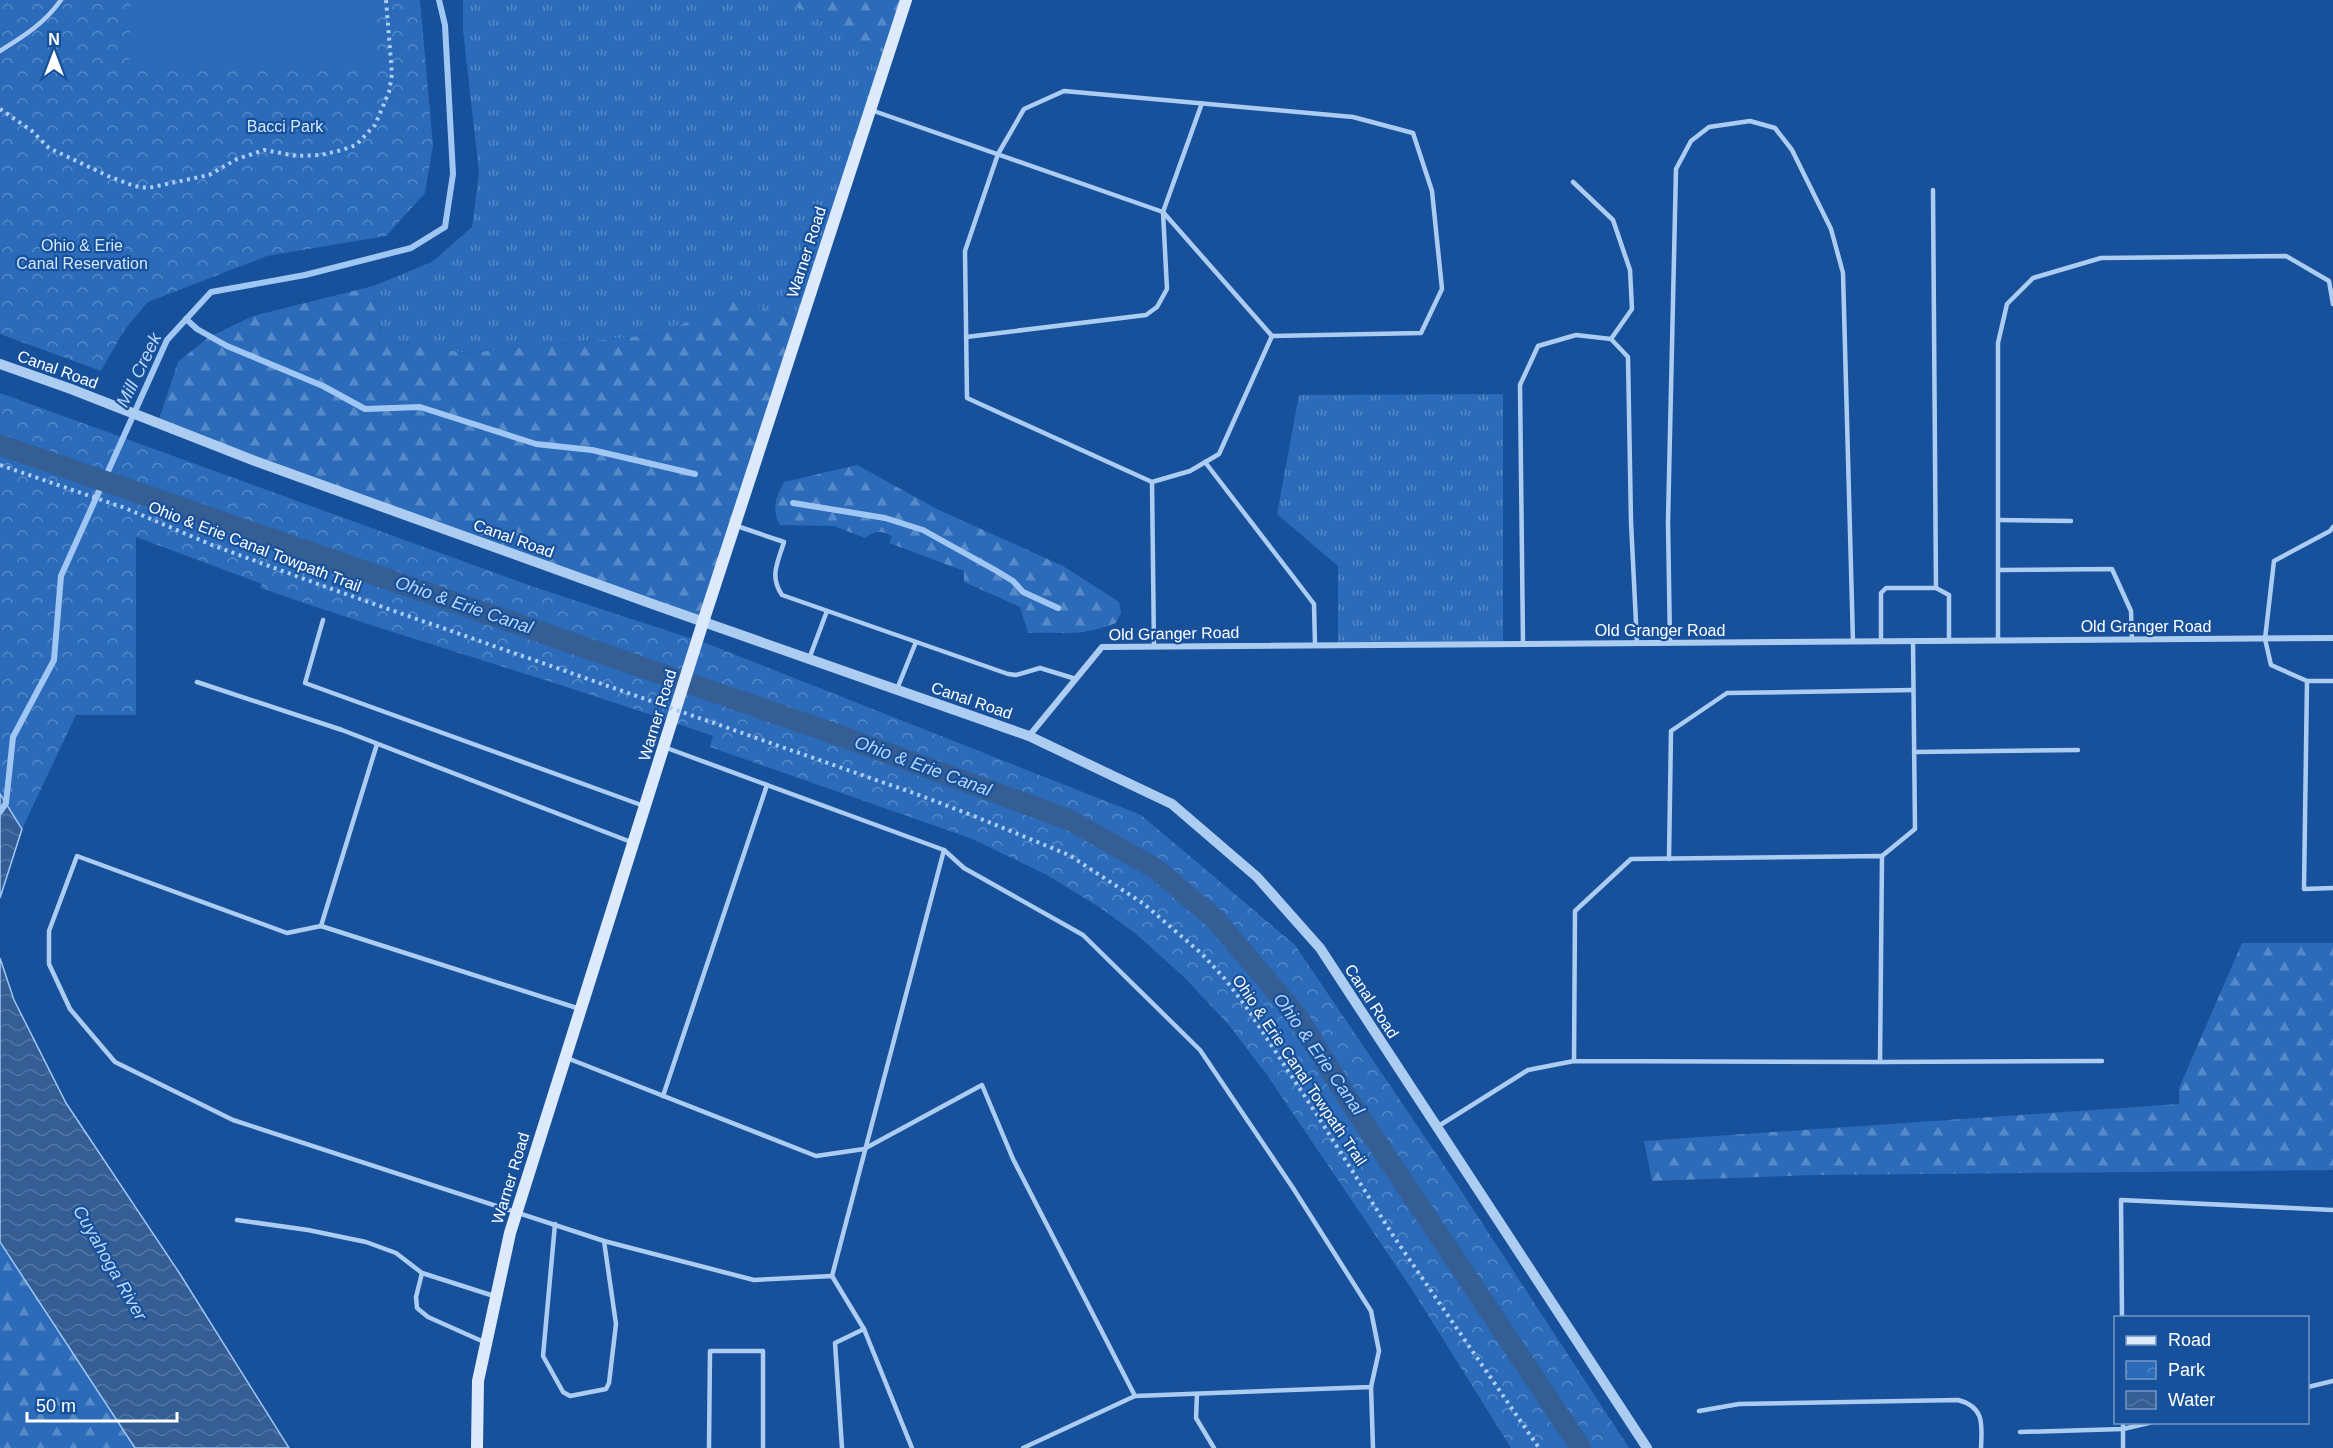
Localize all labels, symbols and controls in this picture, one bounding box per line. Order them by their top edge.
north arrow [24,24,84,84]
text: N [48,31,60,48]
park label: Bacci Park [247,118,324,135]
street label: Warner Road [784,205,829,300]
park label: Ohio & Erie Canal Reservation [16,237,148,272]
water label: Mill Creek [112,329,166,410]
street label: Canal Road [15,347,100,392]
street label: Ohio & Erie Canal Towpath Trail [146,498,364,595]
street label: Canal Road [471,516,556,561]
water label: Ohio & Erie Canal [393,572,536,638]
street label: Old Granger Road [2081,618,2211,635]
street label: Old Granger Road [1595,622,1725,639]
street label: Old Granger Road [1109,624,1240,643]
street label: Warner Road [636,667,679,763]
street label: Canal Road [929,679,1015,722]
water label: Ohio & Erie Canal [852,732,995,800]
street label: Canal Road [1341,961,1402,1041]
street label: Ohio & Erie Canal Towpath Trail [1229,972,1370,1169]
water label: Ohio & Erie Canal [1269,989,1369,1120]
street label: Warner Road [489,1130,532,1226]
water label: Cuyahoga River [69,1202,151,1325]
legend [2114,1316,2309,1424]
text: Road [2168,1330,2211,1350]
text: Park [2168,1360,2206,1380]
scale bar [27,1385,177,1423]
text: Water [2168,1390,2215,1410]
text: 50 m [36,1396,76,1416]

